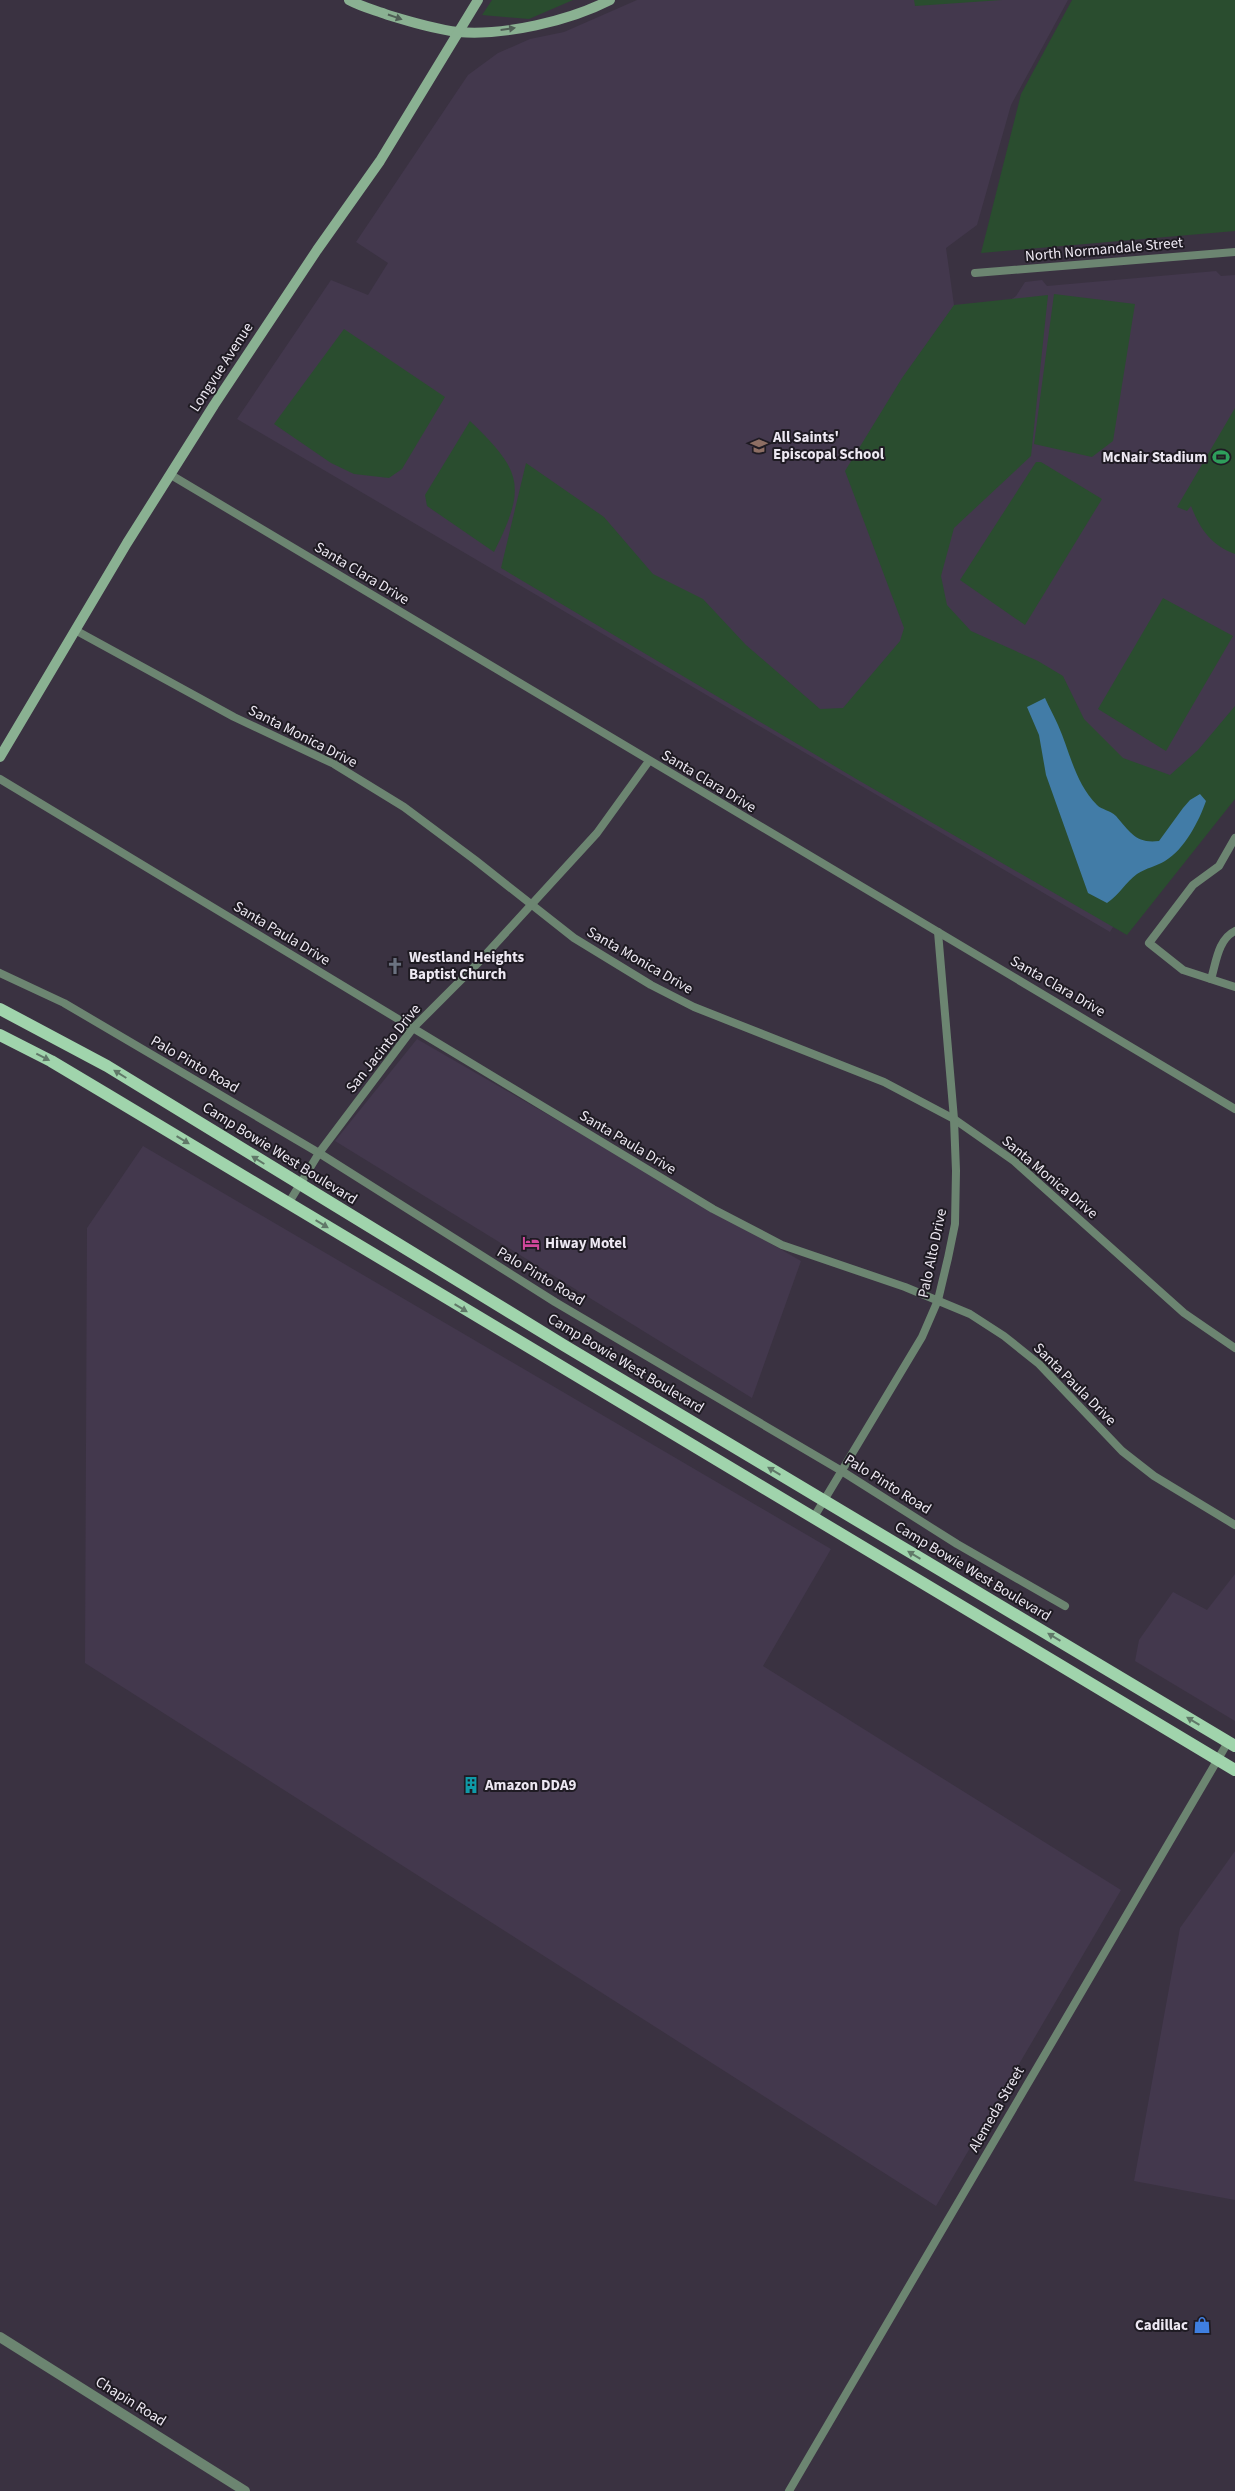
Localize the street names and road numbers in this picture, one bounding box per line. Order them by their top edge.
street label: North Normandale Street [1024,232,1184,267]
street label: Longvue Avenue [185,318,258,416]
street label: Santa Clara Drive [310,537,413,610]
street label: Santa Monica Drive [245,700,361,773]
street label: Santa Clara Drive [657,745,760,818]
street label: Santa Paula Drive [229,896,334,971]
street label: Santa Monica Drive [583,921,697,999]
street label: Santa Clara Drive [1006,951,1109,1022]
street label: San Jacinto Drive [341,999,426,1097]
street label: Palo Pinto Road [147,1031,243,1098]
street label: Camp Bowie West Boulevard [198,1097,361,1210]
street label: Santa Paula Drive [575,1105,680,1180]
street label: Santa Monica Drive [997,1131,1102,1224]
street label: Palo Alto Drive [913,1206,952,1300]
street label: Palo Pinto Road [493,1242,589,1311]
street label: Camp Bowie West Boulevard [544,1308,708,1419]
street label: Santa Paula Drive [1028,1338,1121,1431]
street label: Palo Pinto Road [840,1449,935,1520]
street label: Camp Bowie West Boulevard [891,1516,1055,1627]
street label: Alemeda Street [963,2063,1029,2156]
street label: Chapin Road [91,2371,170,2431]

